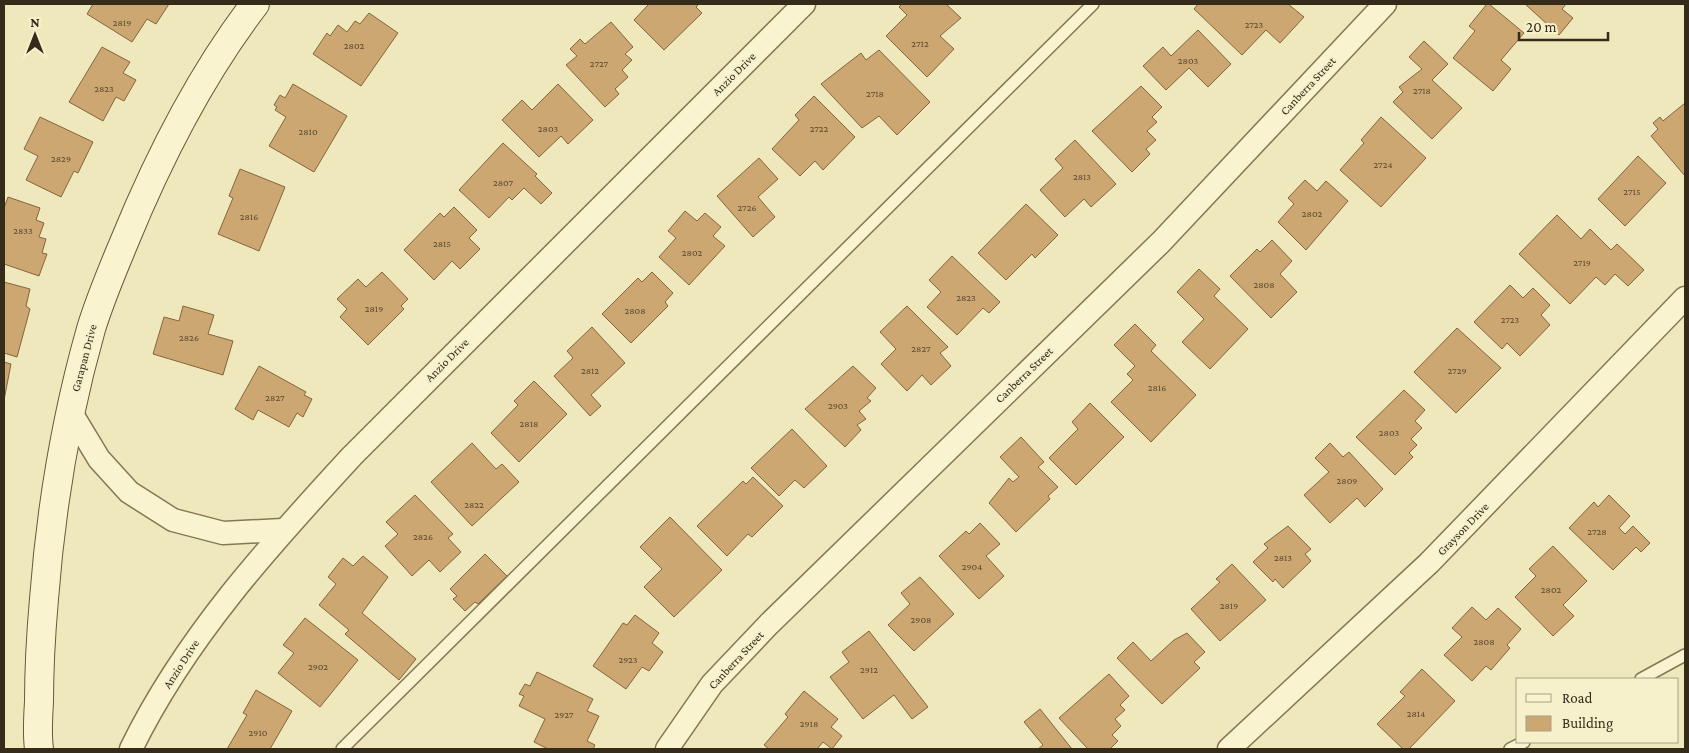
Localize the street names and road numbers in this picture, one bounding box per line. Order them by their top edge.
street label: Anzio Drive [709,49,759,99]
street label: Canberra Street [1277,53,1339,118]
street label: Garapan Drive [68,323,100,393]
street label: Anzio Drive [422,335,472,385]
street label: Canberra Street [992,343,1056,406]
street label: Grayson Drive [1434,500,1492,558]
street label: Canberra Street [705,627,767,692]
street label: Anzio Drive [160,637,202,691]

